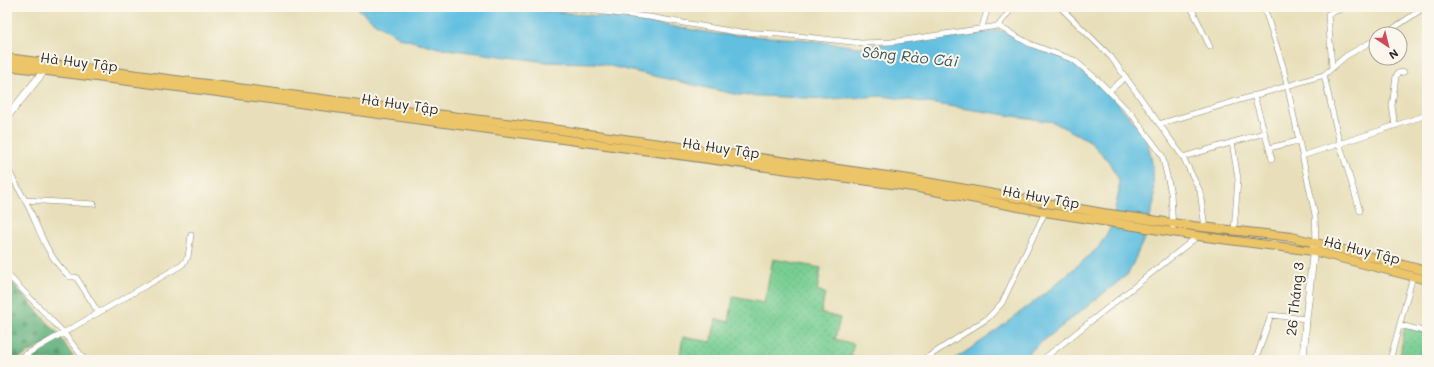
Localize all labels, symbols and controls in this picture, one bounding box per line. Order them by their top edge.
north arrow [1368,26,1408,66]
water label: Sông Rào Cái [861,41,960,71]
text: N [1386,46,1402,63]
street label: Hà Huy Tập [39,47,119,76]
street label: Hà Huy Tập [360,89,440,118]
street label: Hà Huy Tập [681,133,761,162]
street label: Hà Huy Tập [1001,180,1081,213]
street label: Hà Huy Tập [1322,231,1402,268]
street label: 26 Tháng 3 [1281,261,1308,337]

